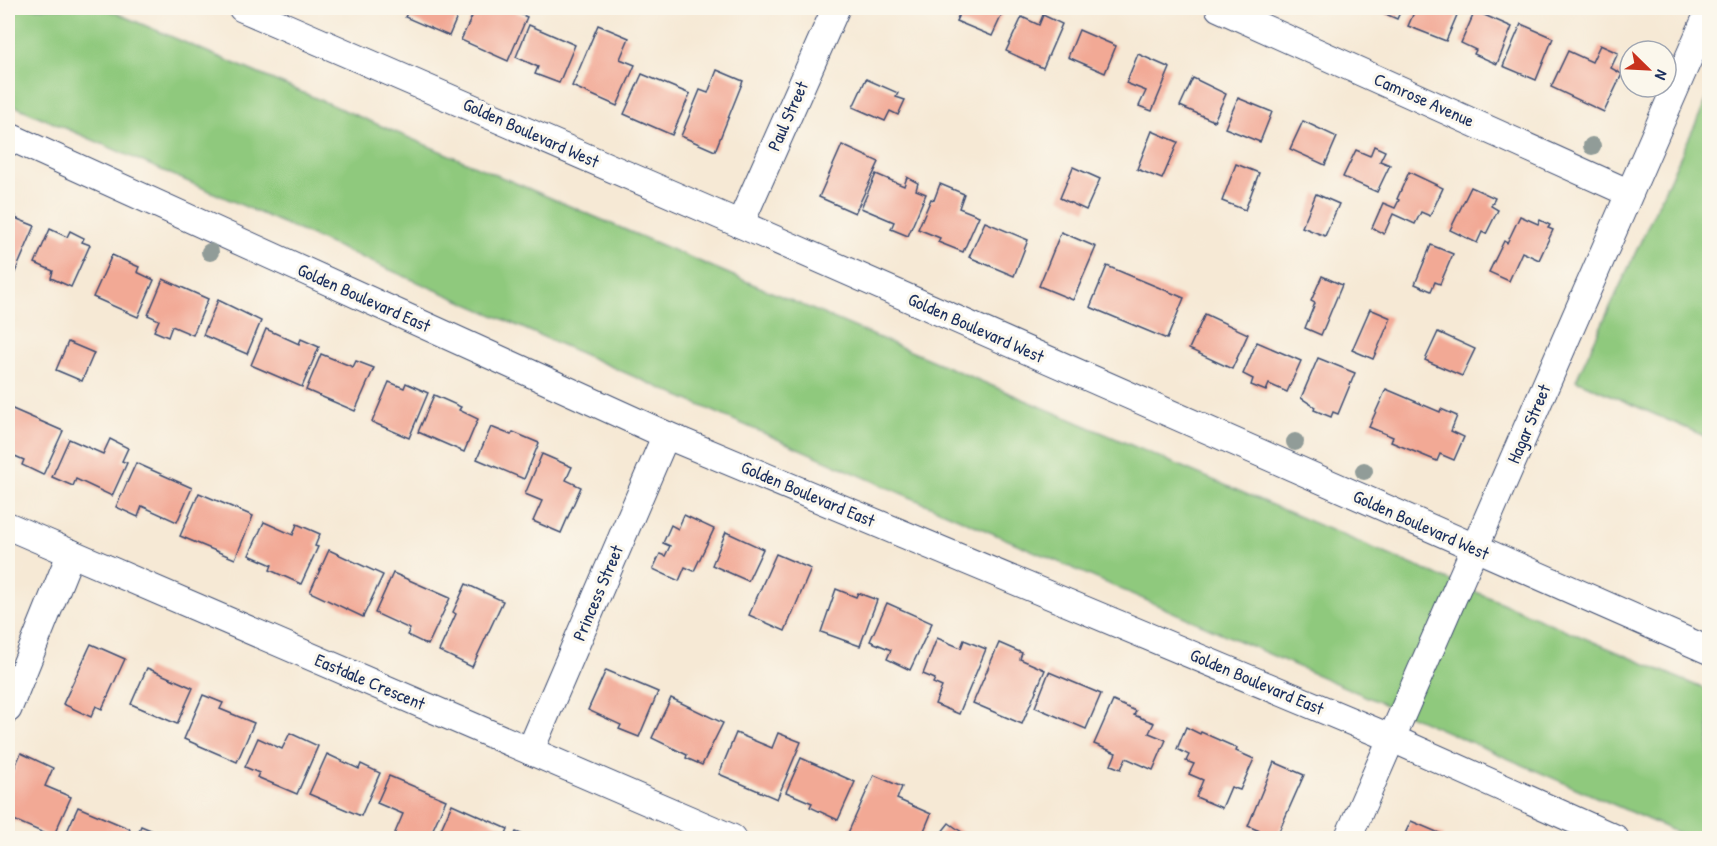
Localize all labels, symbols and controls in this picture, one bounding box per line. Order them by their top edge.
north arrow [1618,39,1678,99]
street label: Camrose Avenue [1370,66,1478,133]
text: N [1650,67,1673,84]
street label: Paul Street [761,76,814,155]
street label: Golden Boulevard West [459,91,604,174]
street label: Golden Boulevard East [294,257,435,338]
street label: Golden Boulevard West [904,286,1049,369]
street label: Hagar Street [1501,380,1557,467]
street label: Golden Boulevard East [737,454,880,533]
street label: Golden Boulevard West [1349,483,1494,566]
street label: Princess Street [566,540,629,645]
street label: Golden Boulevard East [1186,642,1329,721]
street label: Eastdale Crescent [311,647,430,716]

